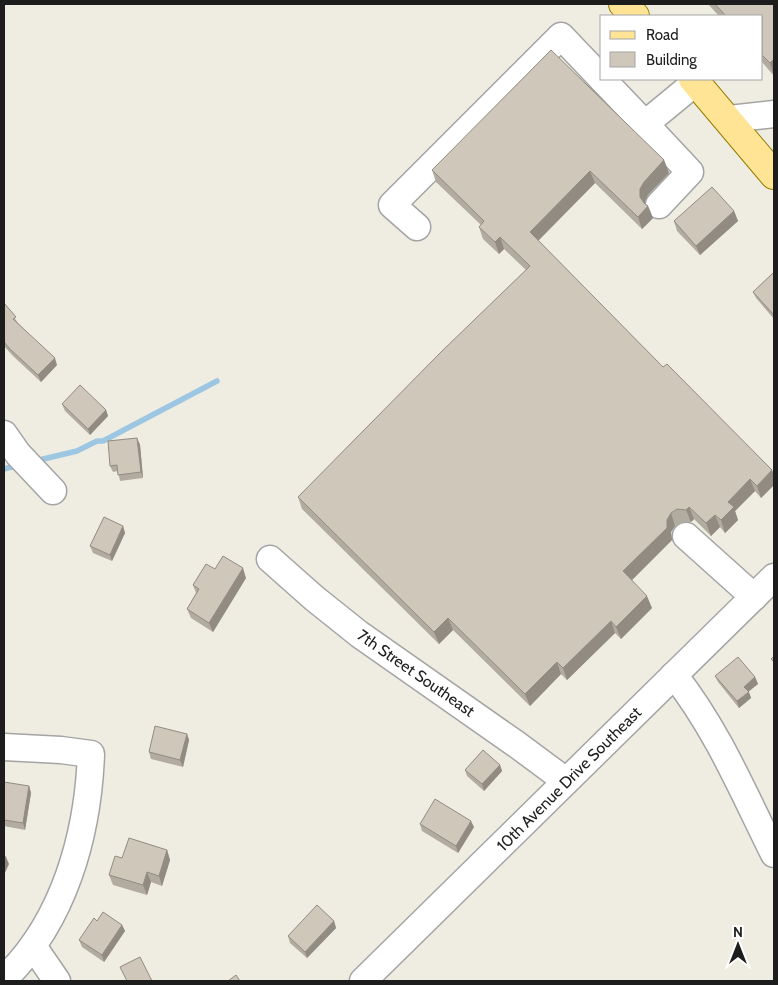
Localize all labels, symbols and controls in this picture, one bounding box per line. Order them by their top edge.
legend [600,15,763,80]
text: Road [646,26,679,44]
text: Building [646,51,697,69]
street label: 7th Street Southeast [354,625,479,721]
street label: 10th Avenue Drive Southeast [493,702,646,855]
north arrow [713,920,763,970]
text: N [733,923,743,941]

